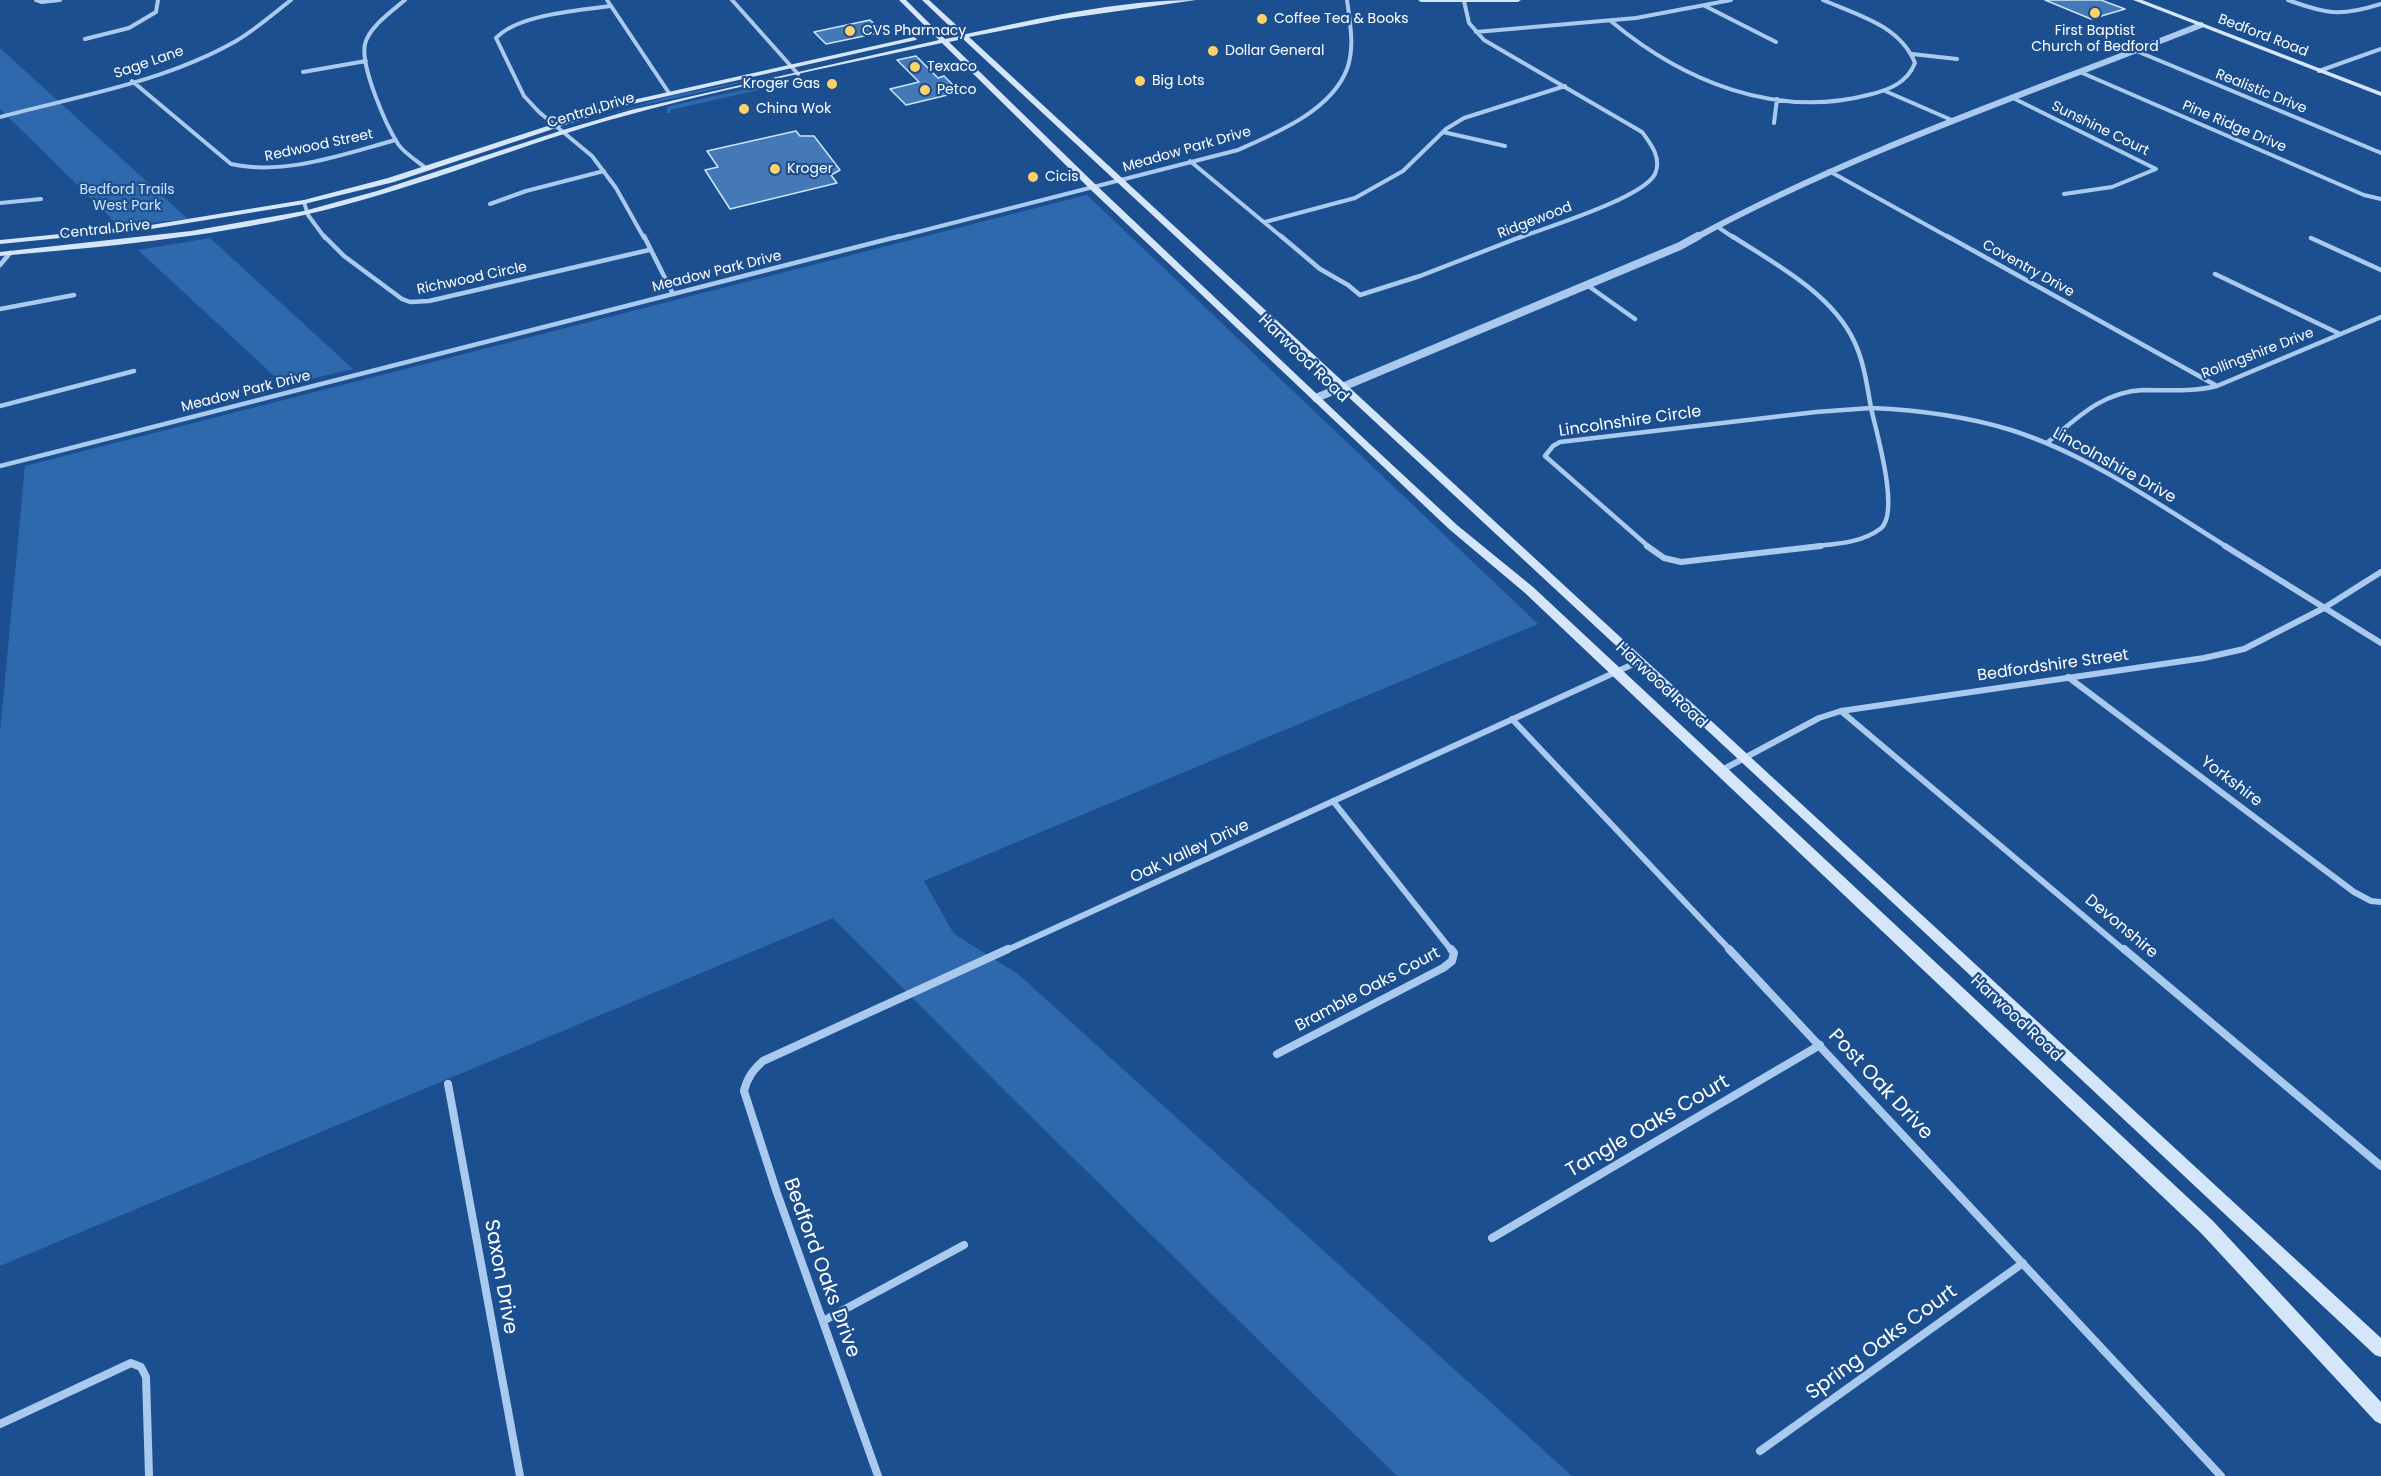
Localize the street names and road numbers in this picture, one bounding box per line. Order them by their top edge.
street label: Bedford Road [2216,11,2310,61]
street label: Sage Lane [112,43,186,83]
street label: Realistic Drive [2213,66,2309,118]
street label: Central Drive [545,90,637,132]
street label: Sunshine Court [2049,98,2151,160]
street label: Pine Ridge Drive [2179,98,2289,156]
street label: Meadow Park Drive [1121,124,1253,176]
street label: Redwood Street [263,126,375,166]
street label: Ridgewood [1495,199,1575,243]
street label: Central Drive [59,217,151,243]
street label: Coventry Drive [1979,237,2077,301]
street label: Meadow Park Drive [651,248,783,296]
street label: Richwood Circle [415,259,529,299]
street label: Harwood Road [1254,311,1352,407]
street label: Rollingshire Drive [2200,325,2316,383]
street label: Meadow Park Drive [180,368,312,416]
street label: Lincolnshire Circle [1557,402,1703,442]
street label: Lincolnshire Drive [2049,424,2179,508]
street label: Harwood Road [1611,639,1711,733]
street label: Bedfordshire Street [1976,646,2130,686]
street label: Yorkshire [2196,753,2266,811]
street label: Oak Valley Drive [1128,816,1252,888]
street label: Devonshire [2081,891,2161,963]
street label: Bramble Oaks Court [1292,944,1444,1036]
street label: Harwood Road [1966,972,2066,1066]
street label: Post Oak Drive [1823,1025,1937,1145]
street label: Tangle Oaks Court [1562,1071,1734,1183]
street label: Bedford Oaks Drive [777,1175,865,1361]
street label: Saxon Drive [478,1218,522,1336]
street label: Spring Oaks Court [1802,1280,1962,1406]

